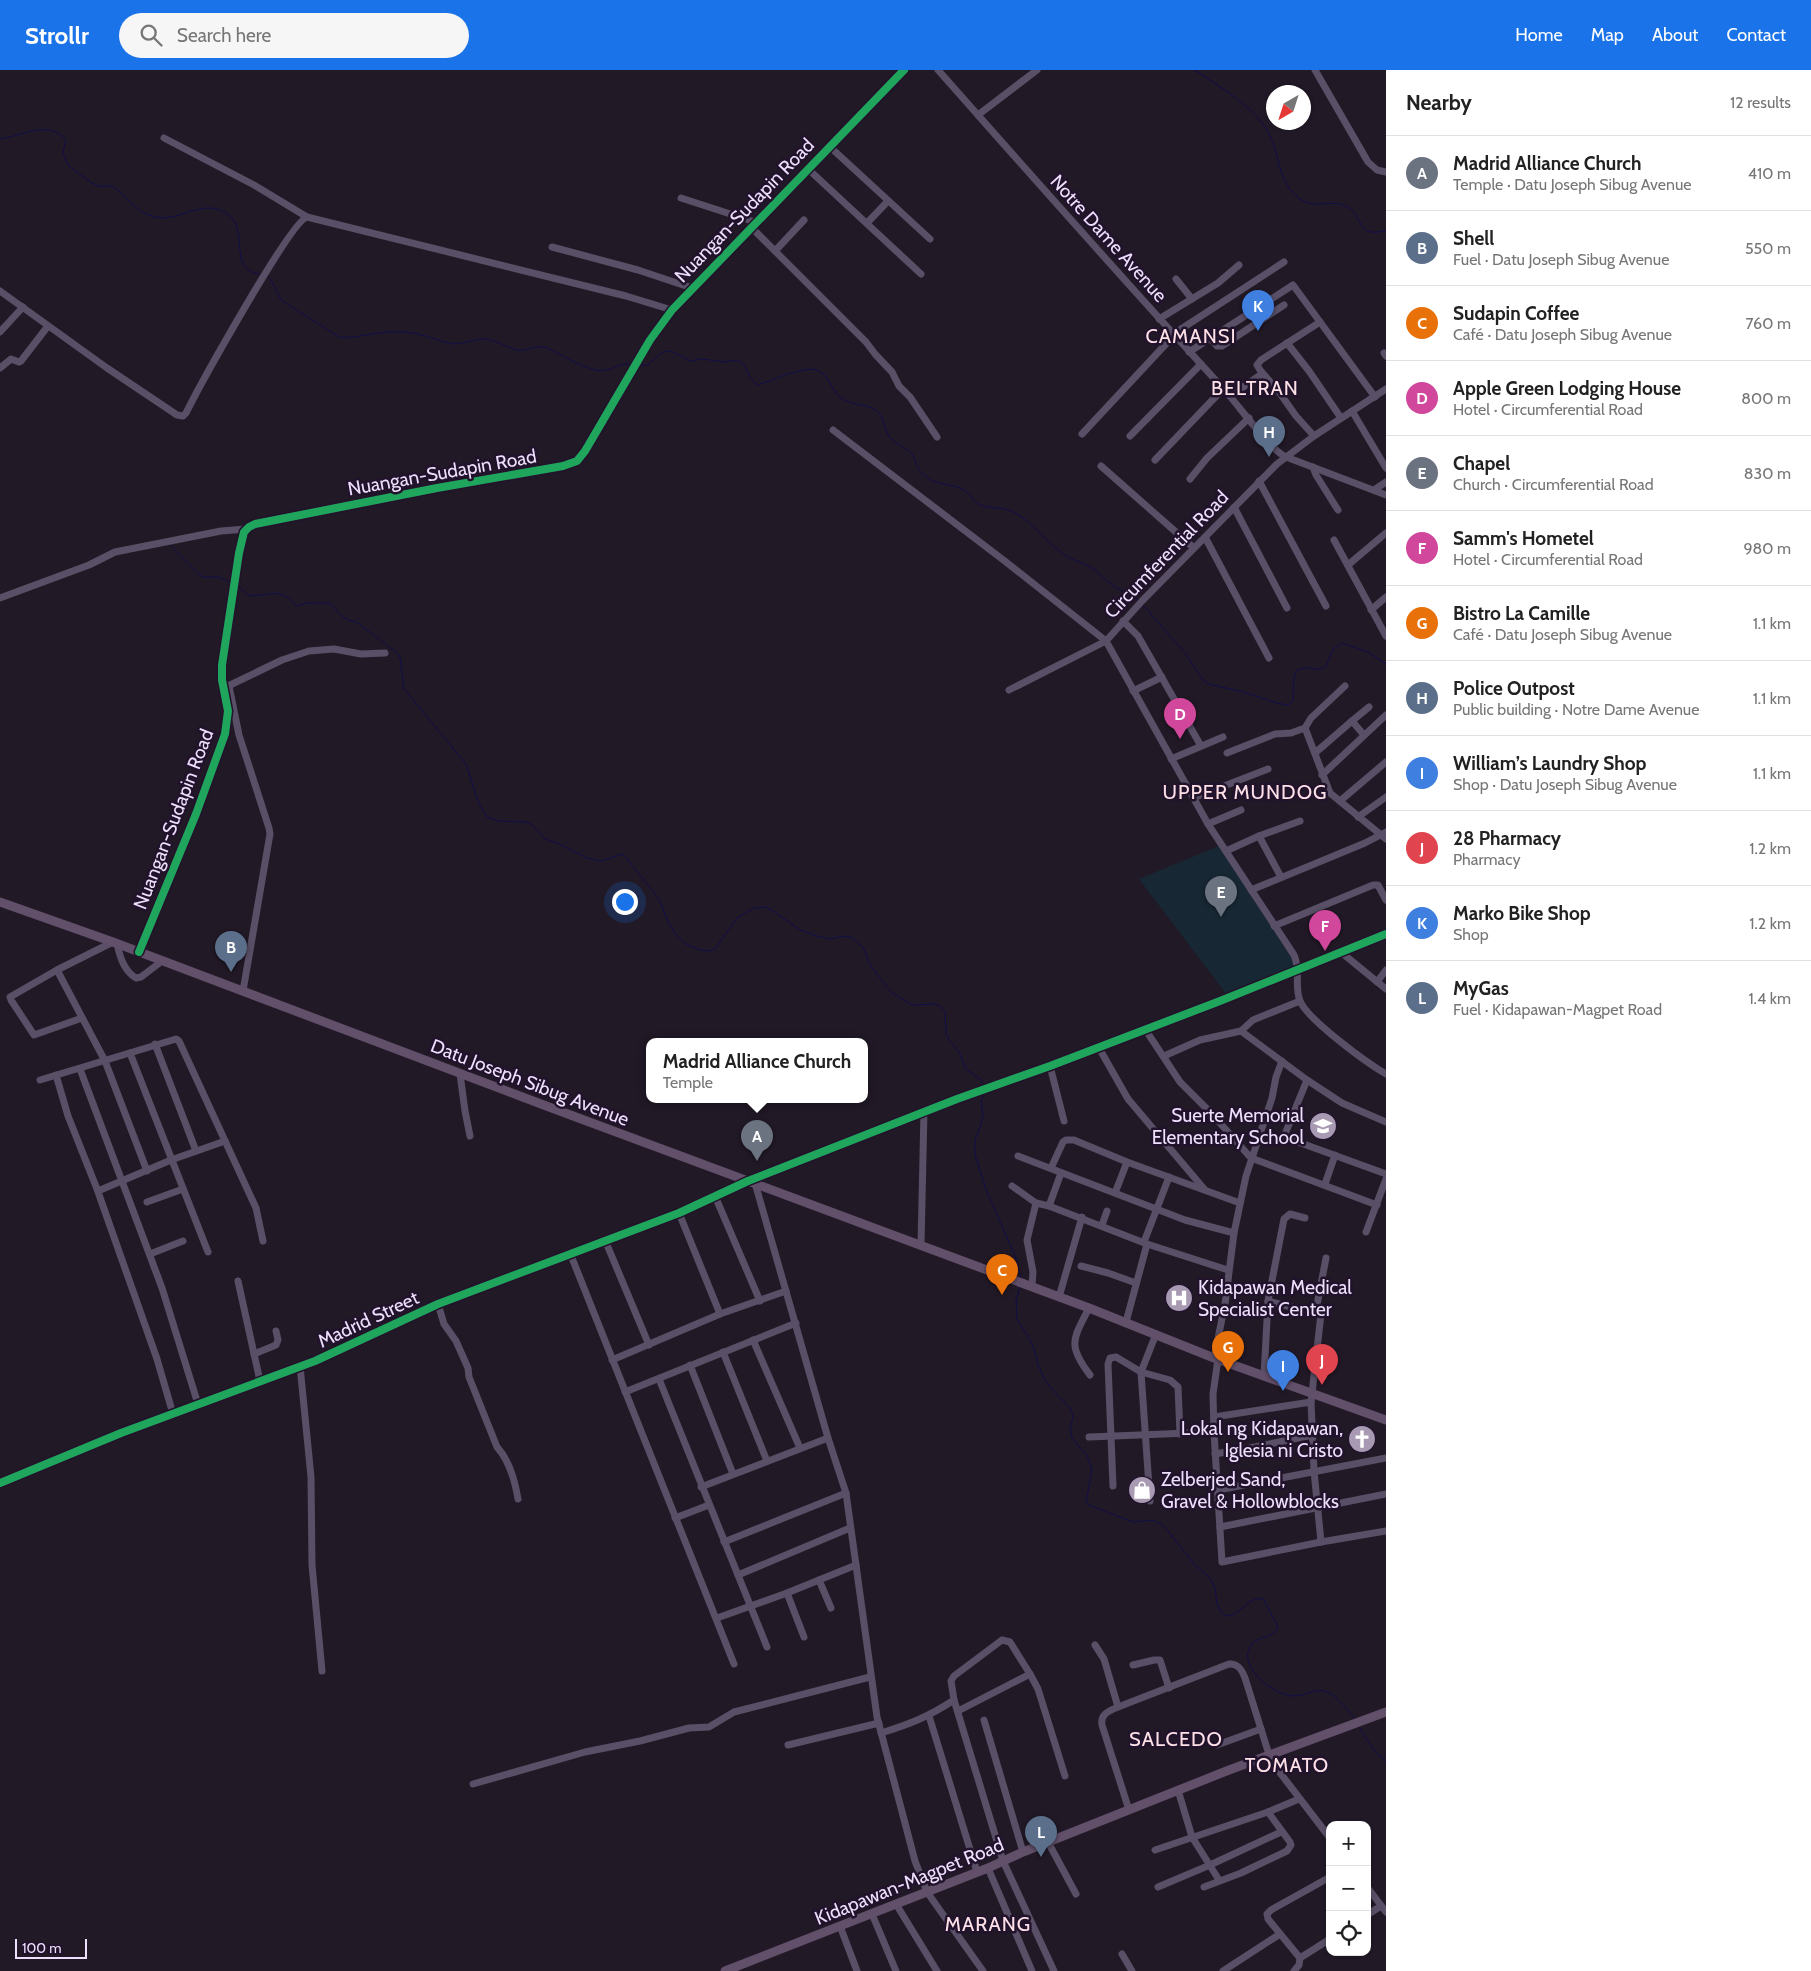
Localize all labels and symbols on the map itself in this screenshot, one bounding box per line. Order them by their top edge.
north arrow [1266,85,1311,130]
street label: Nuangan-Sudapin Road [670,134,819,287]
street label: Notre Dame Avenue [1045,170,1172,307]
pin: K [1242,290,1274,331]
district label: CAMANSI [1145,324,1237,348]
district label: BELTRAN [1211,376,1299,400]
pin: H [1253,416,1285,457]
street label: Nuangan-Sudapin Road [346,445,538,500]
street label: Circumferential Road [1100,486,1233,623]
pin: D [1164,698,1196,739]
street label: Nuangan-Sudapin Road [128,726,218,913]
district label: UPPER MUNDOG [1162,780,1328,804]
pin: E [1205,876,1237,917]
your location [612,889,638,915]
pin: F [1309,910,1341,951]
pin: B [215,931,247,972]
street label: Datu Joseph Sibug Avenue [427,1034,632,1131]
place label: Suerte Memorial Elementary School [1152,1104,1305,1149]
school or university icon: Suerte Memorial Elementary School [1308,1111,1338,1141]
pin: A [741,1120,773,1161]
pin: C [986,1254,1018,1295]
place label: Kidapawan Medical Specialist Center [1198,1276,1352,1321]
hospital icon: Kidapawan Medical Specialist Center [1164,1283,1194,1313]
street label: Madrid Street [314,1286,423,1353]
pin: G [1212,1331,1244,1372]
pin: J [1306,1344,1338,1385]
pin: I [1267,1350,1299,1391]
place label: Lokal ng Kidapawan, Iglesia ni Cristo [1181,1417,1343,1462]
church icon: Lokal ng Kidapawan, Iglesia ni Cristo [1347,1424,1377,1454]
place label: Zelberjed Sand, Gravel & Hollowblocks [1161,1468,1339,1513]
shop icon: Zelberjed Sand, Gravel & Hollowblocks [1127,1475,1157,1505]
district label: SALCEDO [1129,1727,1223,1751]
district label: TOMATO [1245,1753,1329,1777]
pin: L [1025,1816,1057,1857]
street label: Kidapawan-Magpet Road [811,1833,1007,1930]
district label: MARANG [945,1912,1031,1936]
scale bar [15,1936,88,1959]

